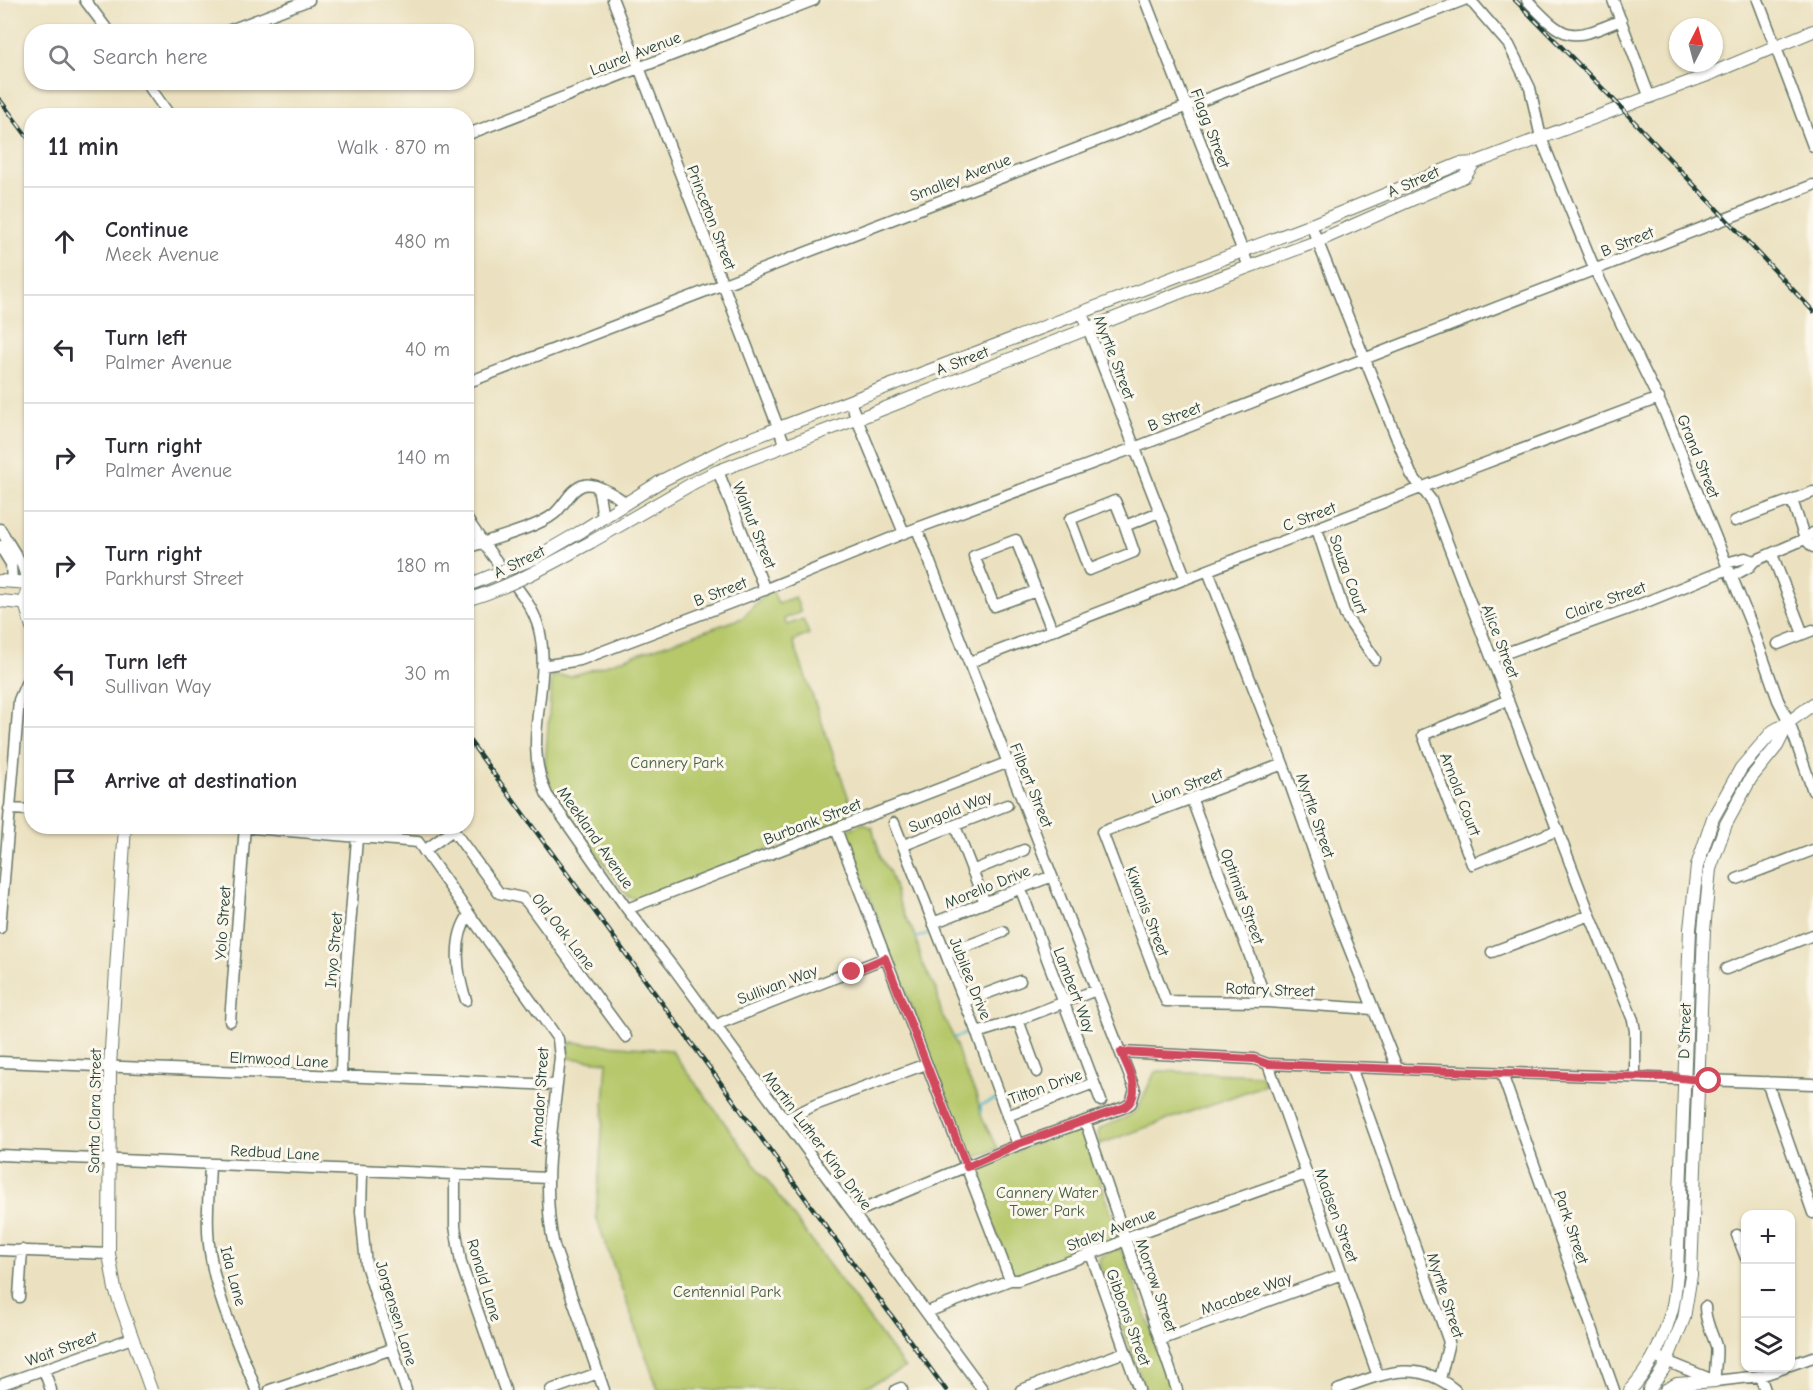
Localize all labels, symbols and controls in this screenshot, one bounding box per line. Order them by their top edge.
north arrow [1669,18,1723,72]
search box [24,24,474,90]
street label: Laurel Avenue [587,28,683,80]
icon: search [45,41,78,74]
text: Search here [93,44,208,70]
street label: Flagg Street [1187,86,1234,171]
text: 11 min [48,132,119,162]
text: Walk · 870 m [338,136,450,159]
street label: Smalley Avenue [907,150,1013,205]
street label: A Street [1385,162,1442,201]
street label: Princeton Street [683,163,739,272]
text: Continue [105,217,188,243]
street label: B Street [1598,223,1657,261]
icon: ahead [48,225,81,258]
text: 480 m [395,230,450,253]
text: Meek Avenue [105,243,219,266]
street label: Myrtle Street [1090,313,1138,402]
text: Turn left [105,325,187,351]
icon: left [48,333,81,366]
text: 40 m [405,338,450,361]
street label: A Street [934,343,992,379]
text: Palmer Avenue [105,351,232,374]
street label: B Street [1145,398,1204,435]
street label: Grand Street [1673,412,1723,501]
text: Turn right [105,433,202,459]
icon: right [48,441,81,474]
text: 140 m [397,446,450,469]
text: Palmer Avenue [105,459,232,482]
street label: Walnut Street [729,480,780,572]
street label: C Street [1280,498,1339,535]
street label: Souza Court [1325,532,1371,617]
text: Turn right [105,541,202,567]
street label: A Street [491,542,548,582]
icon: right [48,549,81,582]
text: 180 m [396,554,450,577]
text: Parkhurst Street [105,567,243,590]
street label: B Street [691,573,750,610]
street label: Claire Street [1562,578,1649,624]
street label: Alice Street [1478,602,1523,681]
text: Turn left [105,649,187,675]
icon: left [48,657,81,690]
text: 30 m [404,662,450,685]
text: Sullivan Way [105,675,211,698]
street label: Filbert Street [1006,741,1056,831]
street label: Arnold Court [1436,750,1484,839]
park label: Cannery Park [630,754,724,772]
street label: Lion Street [1149,764,1226,808]
icon: arrive [48,765,81,798]
text: Arrive at destination [105,768,297,794]
street label: Myrtle Street [1292,771,1338,860]
street label: Meekland Avenue [553,783,637,892]
street label: Sungold Way [906,787,995,837]
street label: Burbank Street [761,795,864,849]
street label: Optimist Street [1216,846,1268,947]
street label: Morello Drive [942,862,1033,912]
street label: Kiwanis Street [1122,864,1173,959]
street label: Yolo Street [211,885,235,961]
street label: Old Oak Lane [528,890,599,973]
street label: Inyo Street [322,911,346,989]
street label: Jubilee Drive [945,935,995,1022]
street label: Lambert Way [1049,945,1099,1037]
route end [838,958,864,984]
street label: Sullivan Way [735,961,821,1009]
street label: Rotary Street [1225,979,1315,1001]
street label: D Street [1675,1003,1695,1059]
street label: Amador Street [528,1046,552,1147]
street label: Santa Clara Street [85,1048,105,1174]
street label: Elmwood Lane [229,1048,329,1072]
street label: Tilton Drive [1006,1065,1084,1109]
route start [1695,1067,1721,1093]
street label: Martin Luther King Drive [759,1068,875,1213]
street label: Redbud Lane [230,1142,320,1164]
street label: Madsen Street [1311,1166,1362,1265]
park label: Cannery Water Tower Park [996,1184,1099,1220]
street label: Park Street [1550,1188,1592,1267]
street label: Staley Avenue [1064,1205,1158,1255]
map controls [1741,1210,1795,1372]
button: + [1741,1210,1795,1264]
street label: Morrow Street [1132,1236,1181,1335]
street label: Ronald Lane [463,1237,505,1324]
street label: Ida Lane [216,1244,250,1308]
street label: Myrtle Street [1423,1250,1467,1341]
street label: Jorgensen Lane [372,1259,421,1368]
button: − [1741,1264,1795,1318]
street label: Gibbons Street [1102,1267,1154,1369]
street label: Macabee Way [1198,1269,1295,1319]
park label: Centennial Park [673,1283,781,1301]
button: layers [1741,1318,1795,1372]
street label: Wait Street [23,1328,100,1370]

